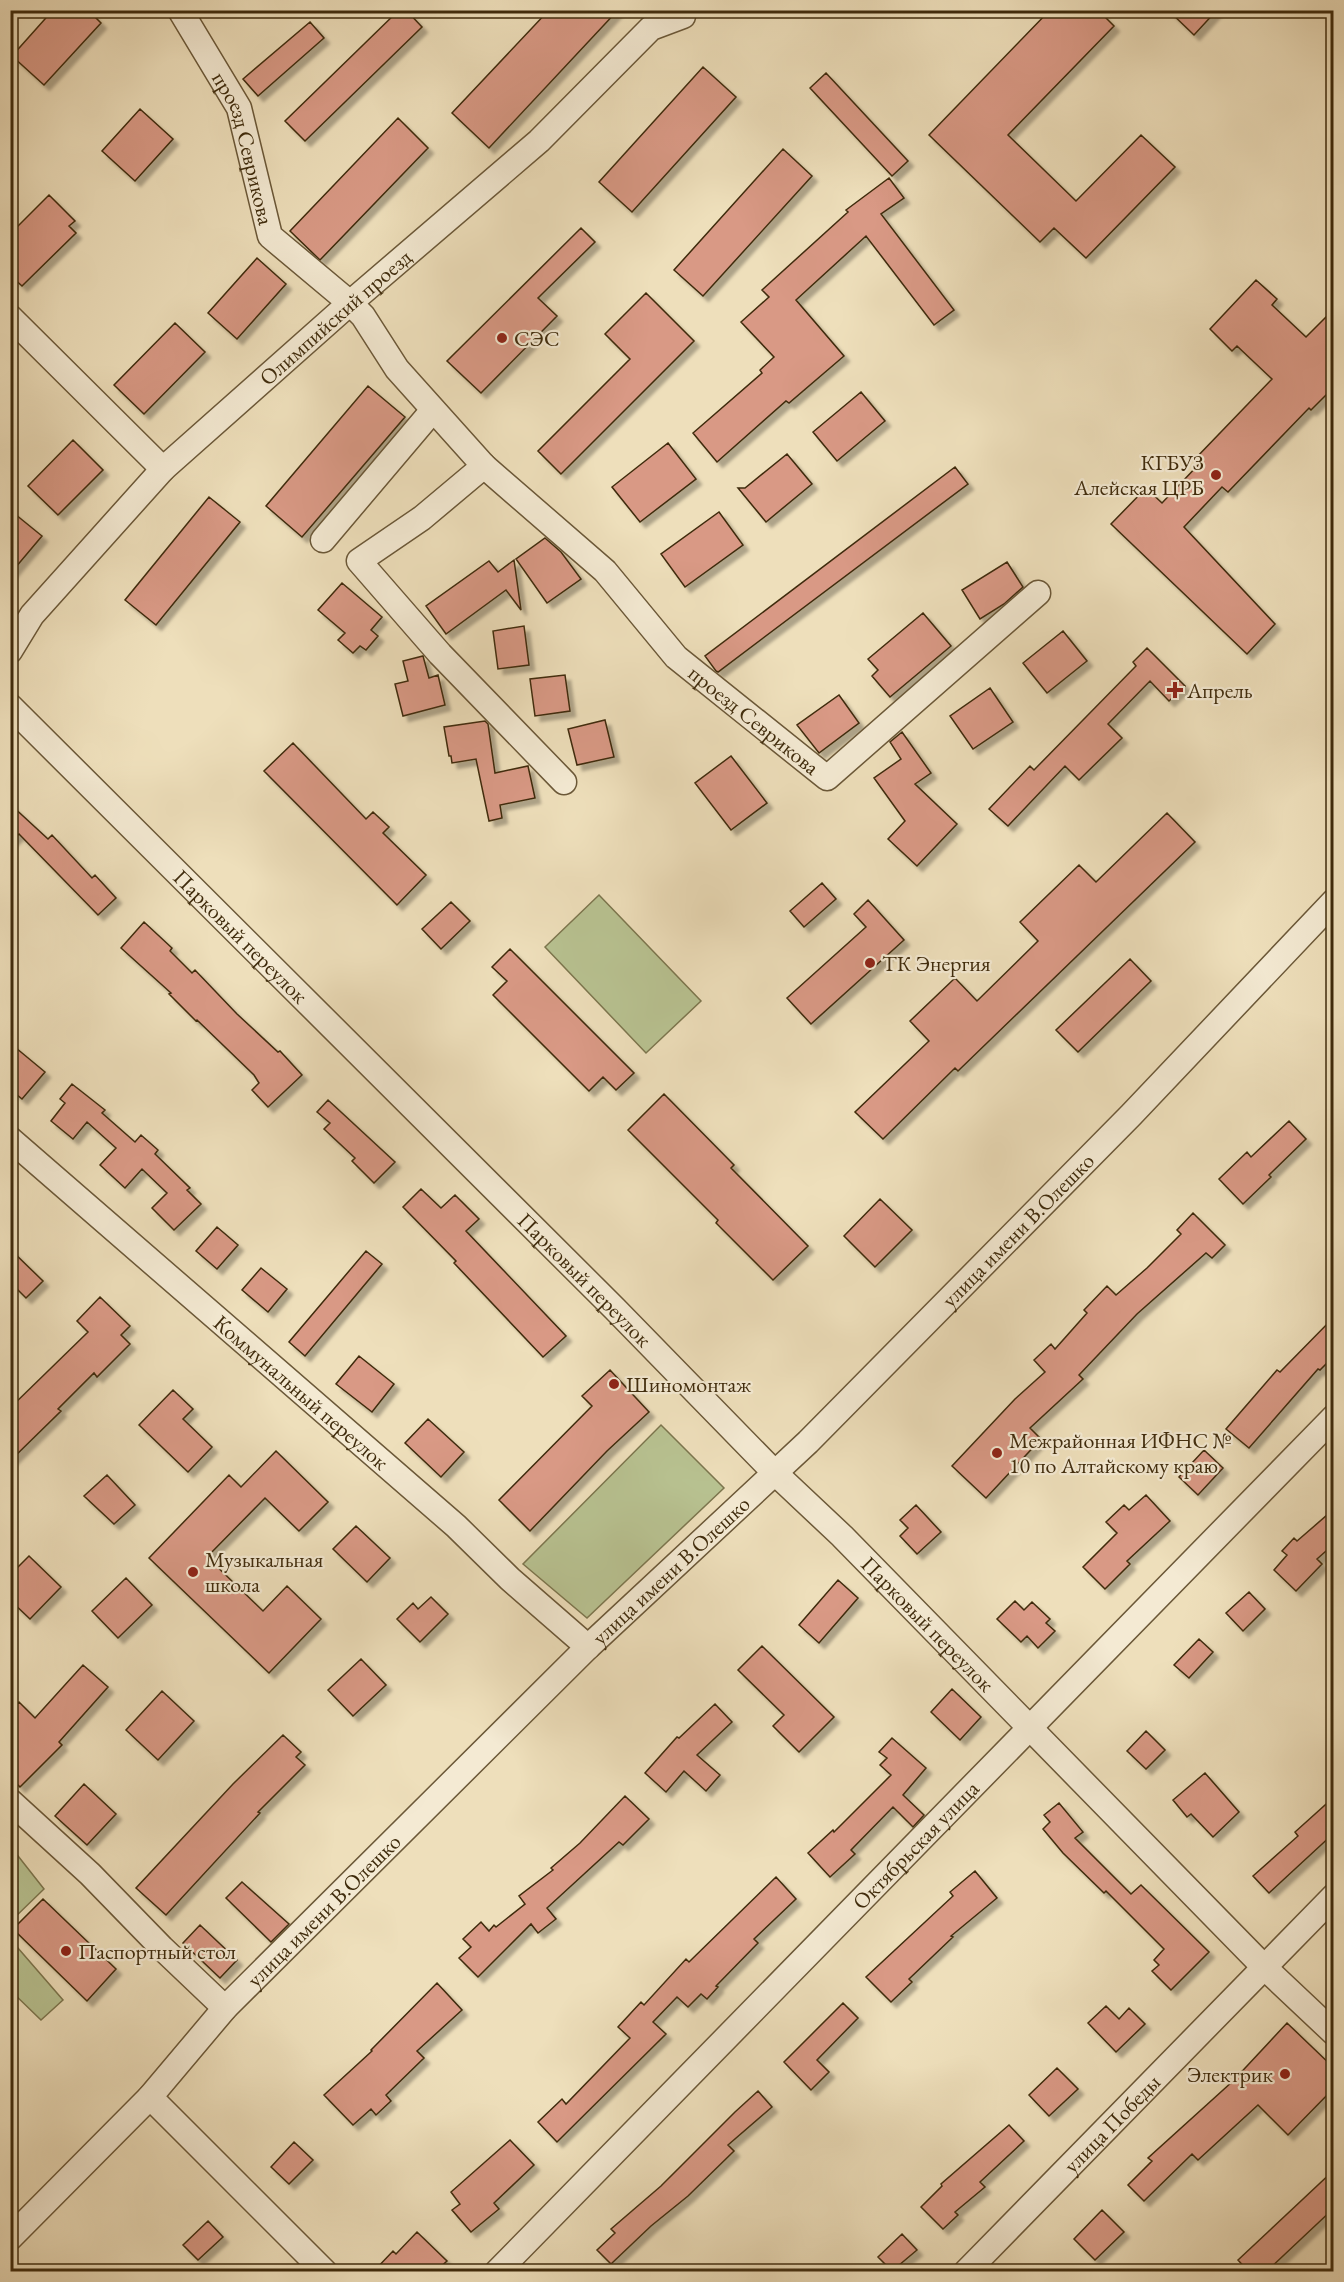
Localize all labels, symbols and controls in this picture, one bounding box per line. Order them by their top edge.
street label: проезд Севрикова [206,66,281,228]
street label: Олимпийский проезд [253,242,417,392]
place label: СЭС [514,324,560,353]
marker: СЭС [495,331,509,345]
place label: КГБУЗ Алейская ЦРБ [1073,448,1204,502]
marker: КГБУЗ Алейская ЦРБ [1209,468,1223,482]
street label: проезд Севрикова [683,658,826,781]
place label: Апрель [1186,676,1253,705]
marker: Апрель [1168,683,1182,697]
street label: Парковый переулок [167,863,315,1010]
place label: ТК Энергия [882,949,991,978]
marker: ТК Энергия [863,956,877,970]
street label: улица имени В.Олешко [935,1146,1100,1313]
street label: Парковый переулок [511,1206,659,1353]
street label: Коммунальный переулок [208,1308,396,1476]
place label: Шиномонтаж [626,1370,752,1399]
marker: Шиномонтаж [607,1377,621,1391]
place label: Межрайонная ИФНС № 10 по Алтайскому краю [1009,1426,1232,1480]
marker: Межрайонная ИФНС № 10 по Алтайскому краю [990,1446,1004,1460]
street label: улица имени В.Олешко [585,1489,756,1651]
place label: Музыкальная школа [205,1545,323,1599]
street label: Парковый переулок [855,1550,1001,1698]
marker: Музыкальная школа [186,1565,200,1579]
street label: Октябрьская улица [846,1774,985,1915]
street label: улица имени В.Олешко [240,1827,407,1993]
place label: Паспортный стол [78,1937,236,1966]
marker: Паспортный стол [59,1944,73,1958]
place label: Электрик [1187,2060,1273,2089]
marker: Электрик [1278,2067,1292,2081]
street label: улица Победы [1057,2068,1166,2179]

